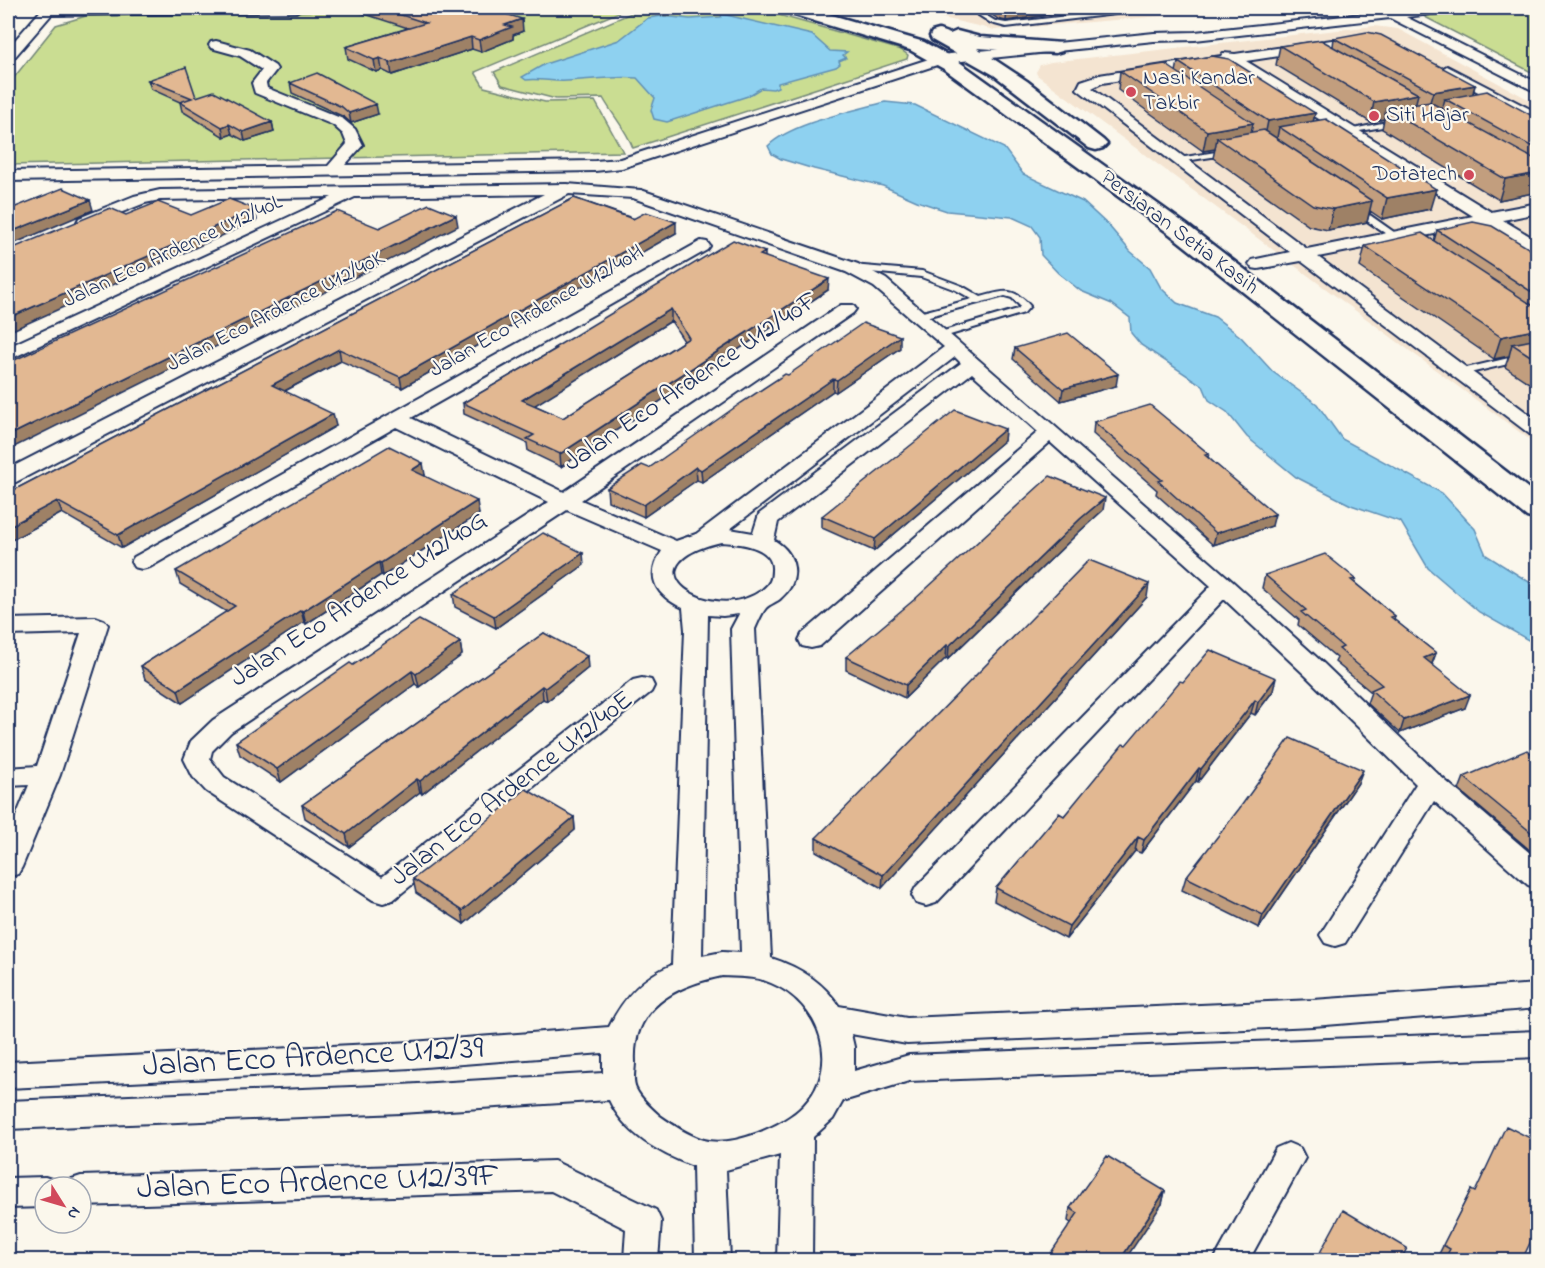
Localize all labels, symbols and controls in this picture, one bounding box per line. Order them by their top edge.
place label: Nasi Kandar Takbir [1143,63,1255,120]
marker: Nasi Kandar Takbir [1124,85,1138,99]
place label: Siti Hajar [1386,100,1469,132]
marker: Siti Hajar [1367,109,1381,123]
place label: Dotatech [1372,159,1457,191]
street label: Persiaran Setia Kasih [1093,163,1265,303]
marker: Dotatech [1462,168,1476,182]
street label: Jalan Eco Ardence U12/40L [58,187,289,317]
street label: Jalan Eco Ardence U12/40H [424,237,650,387]
street label: Jalan Eco Ardence U12/40K [161,243,391,381]
street label: Jalan Eco Ardence U12/40F [556,282,826,482]
street label: Jalan Eco Ardence U12/40G [223,502,495,698]
street label: Jalan Eco Ardence U12/40E [382,682,642,896]
street label: Jalan Eco Ardence U12/39 [141,1025,485,1091]
street label: Jalan Eco Ardence U12/39F [136,1153,500,1213]
north arrow [33,1175,93,1235]
text: N [60,1201,86,1225]

